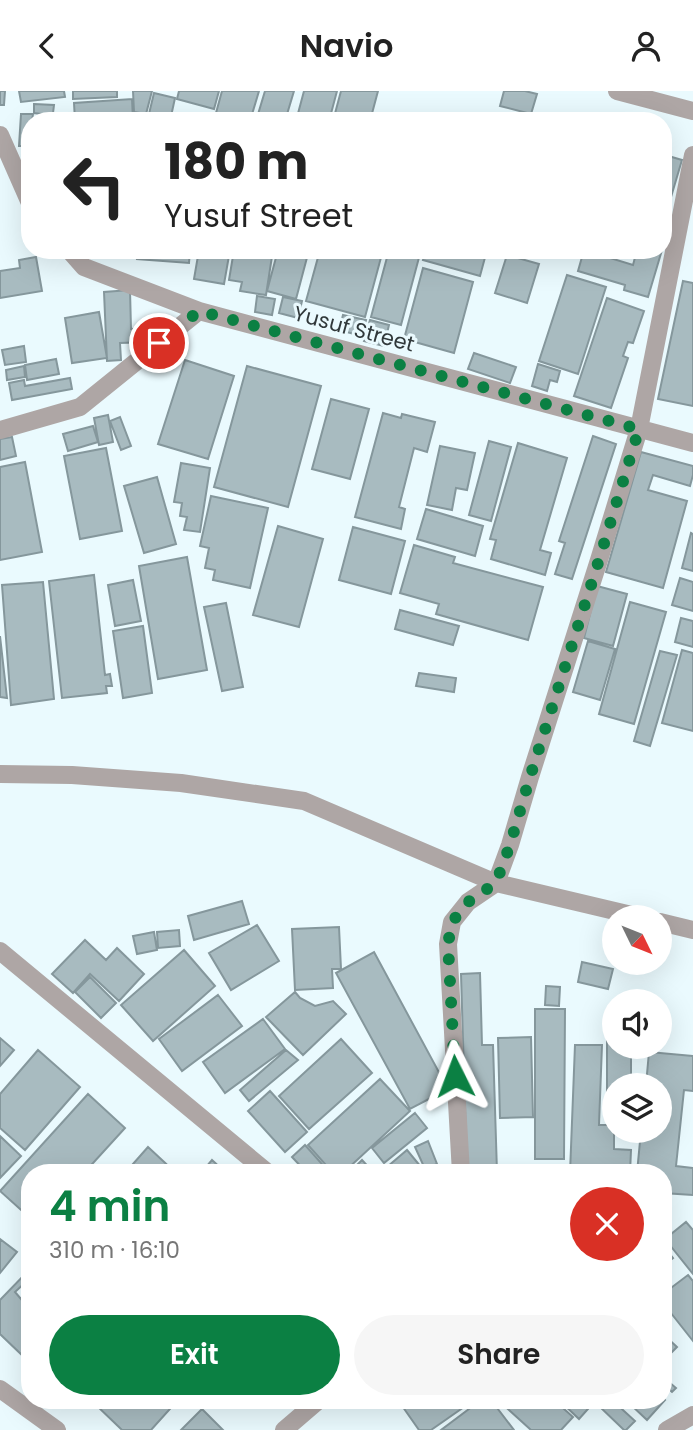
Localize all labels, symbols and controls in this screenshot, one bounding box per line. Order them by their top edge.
text: Navio [300,23,393,68]
icon: back [28,27,66,65]
icon: person [627,27,665,65]
text: 180 m [164,128,308,196]
icon: left [49,140,140,231]
text: Yusuf Street [164,193,353,238]
street label: Yusuf Street [290,298,418,359]
pin [129,313,189,373]
icon: arrive [140,324,178,362]
north arrow [602,905,672,975]
map controls [602,905,672,1143]
button: sound [602,989,672,1059]
position arrow [418,1039,492,1113]
button: layers [602,1073,672,1143]
text: 4 min [49,1177,170,1236]
button: close [570,1187,644,1261]
text: 310 m · 16:10 [49,1234,180,1266]
button: Exit [49,1315,340,1395]
button: Share [354,1315,644,1395]

